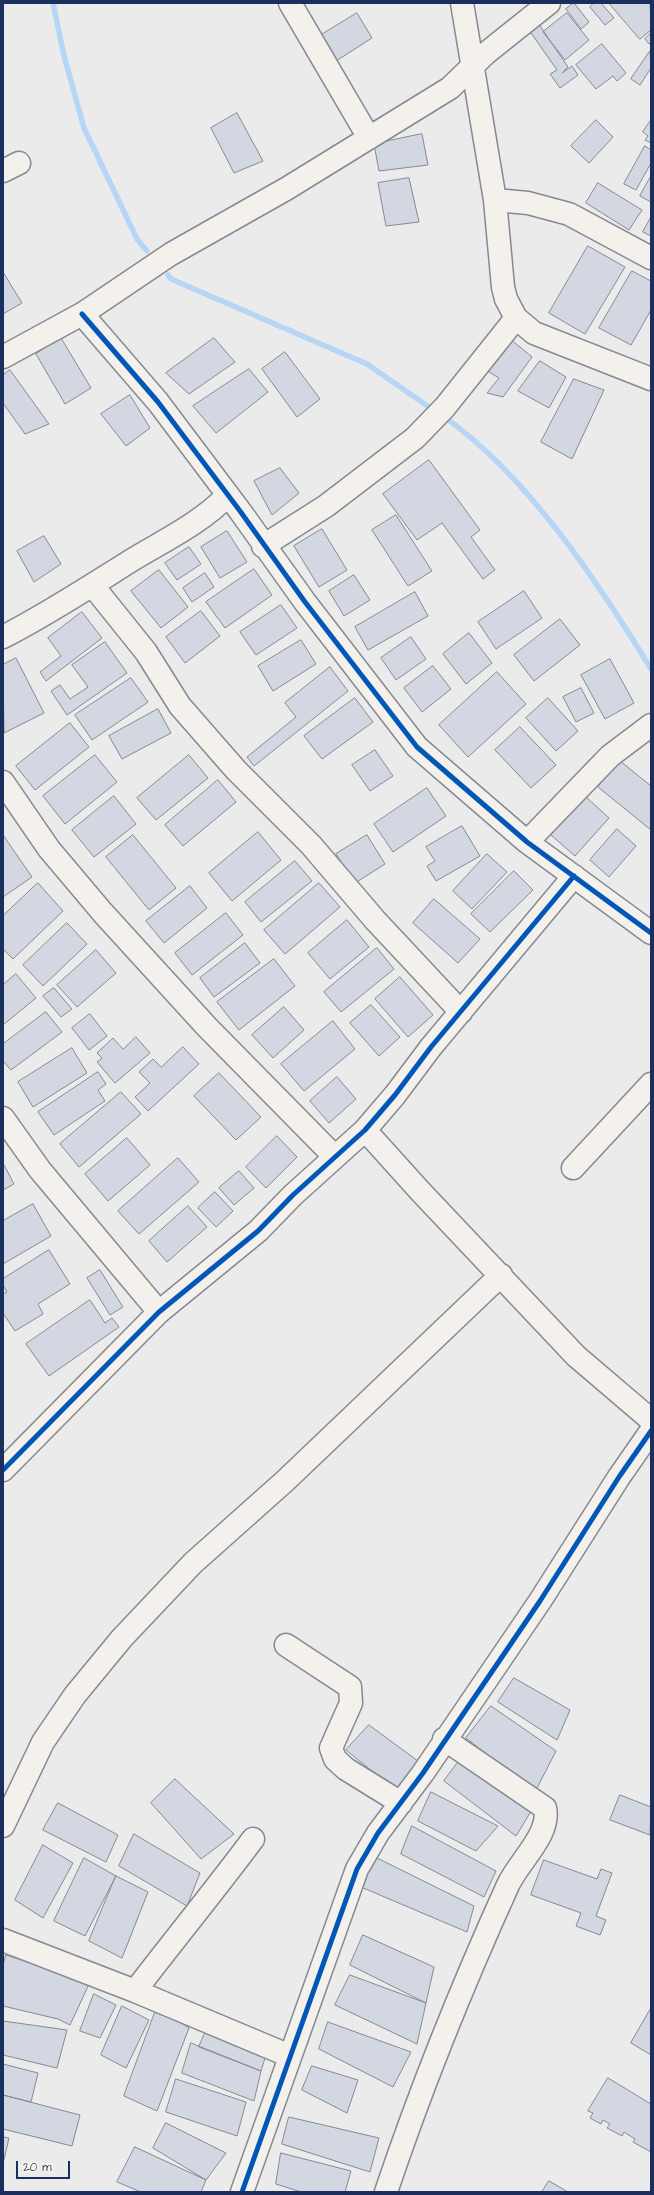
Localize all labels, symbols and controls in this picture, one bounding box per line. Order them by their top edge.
scale bar [18,2153,72,2179]
text: 20 m [23,2159,52,2176]

